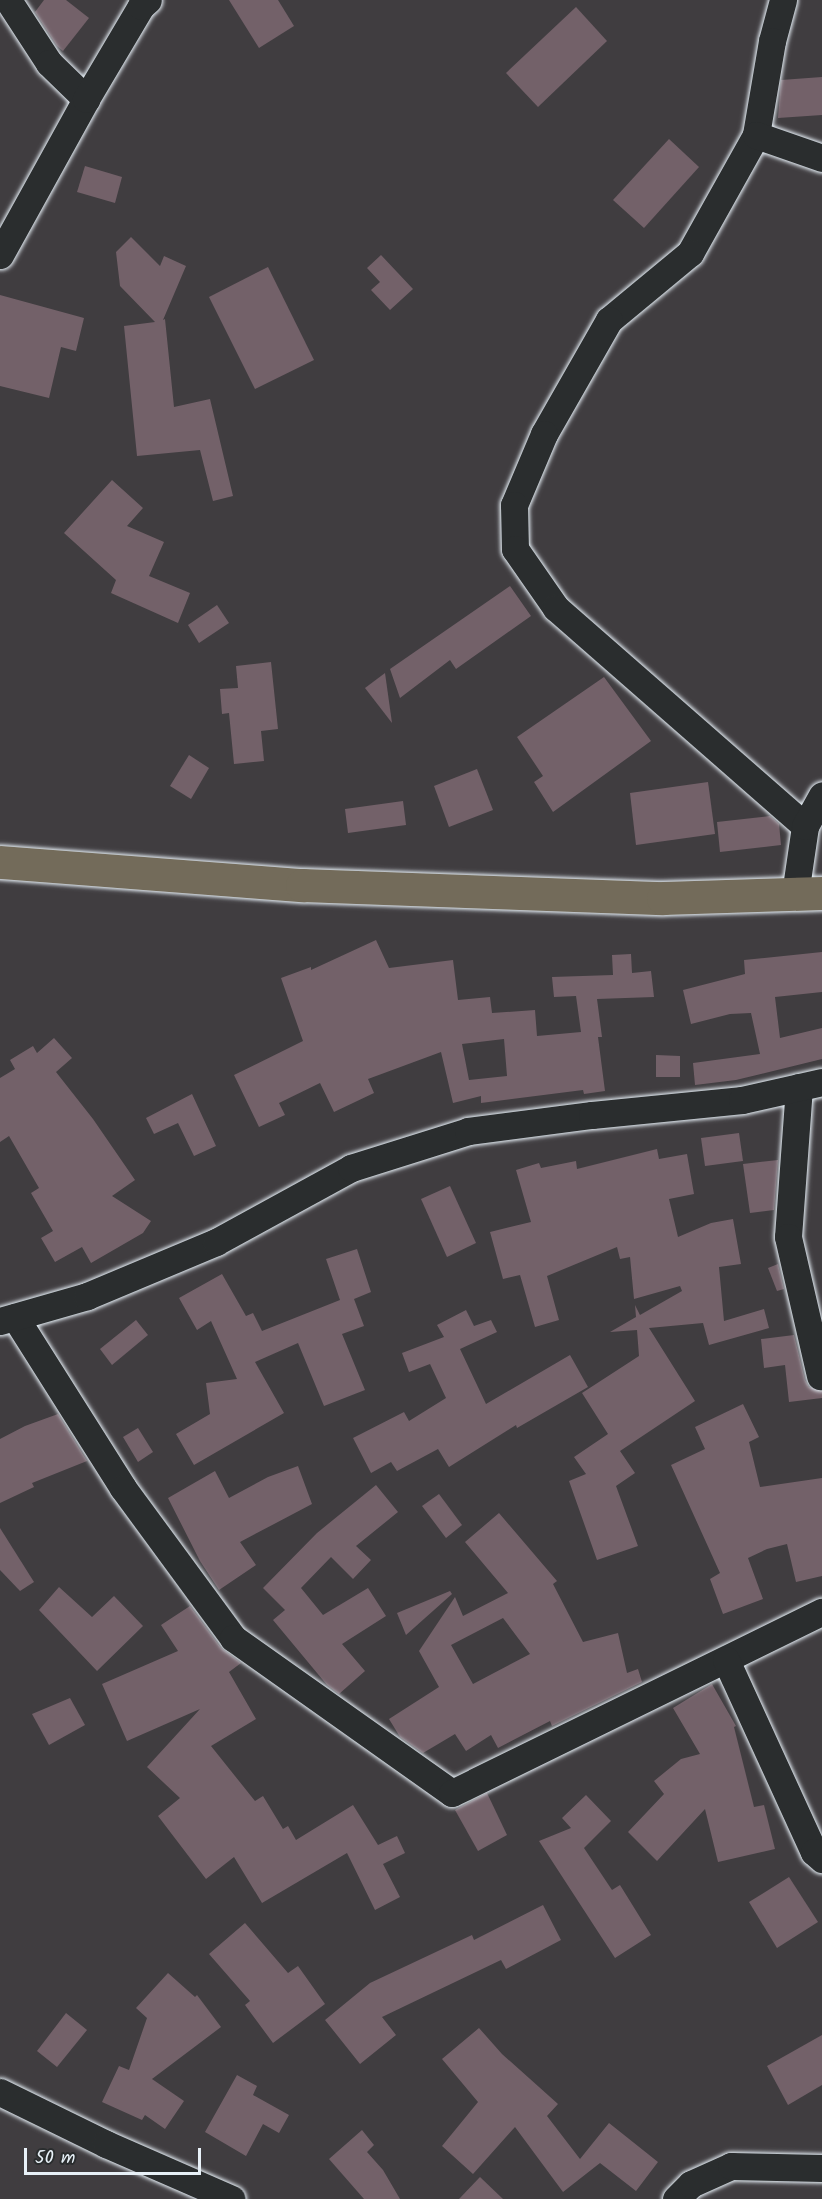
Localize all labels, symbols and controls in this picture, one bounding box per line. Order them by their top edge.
scale bar [27,2136,204,2174]
text: 50 m [35,2144,75,2173]

